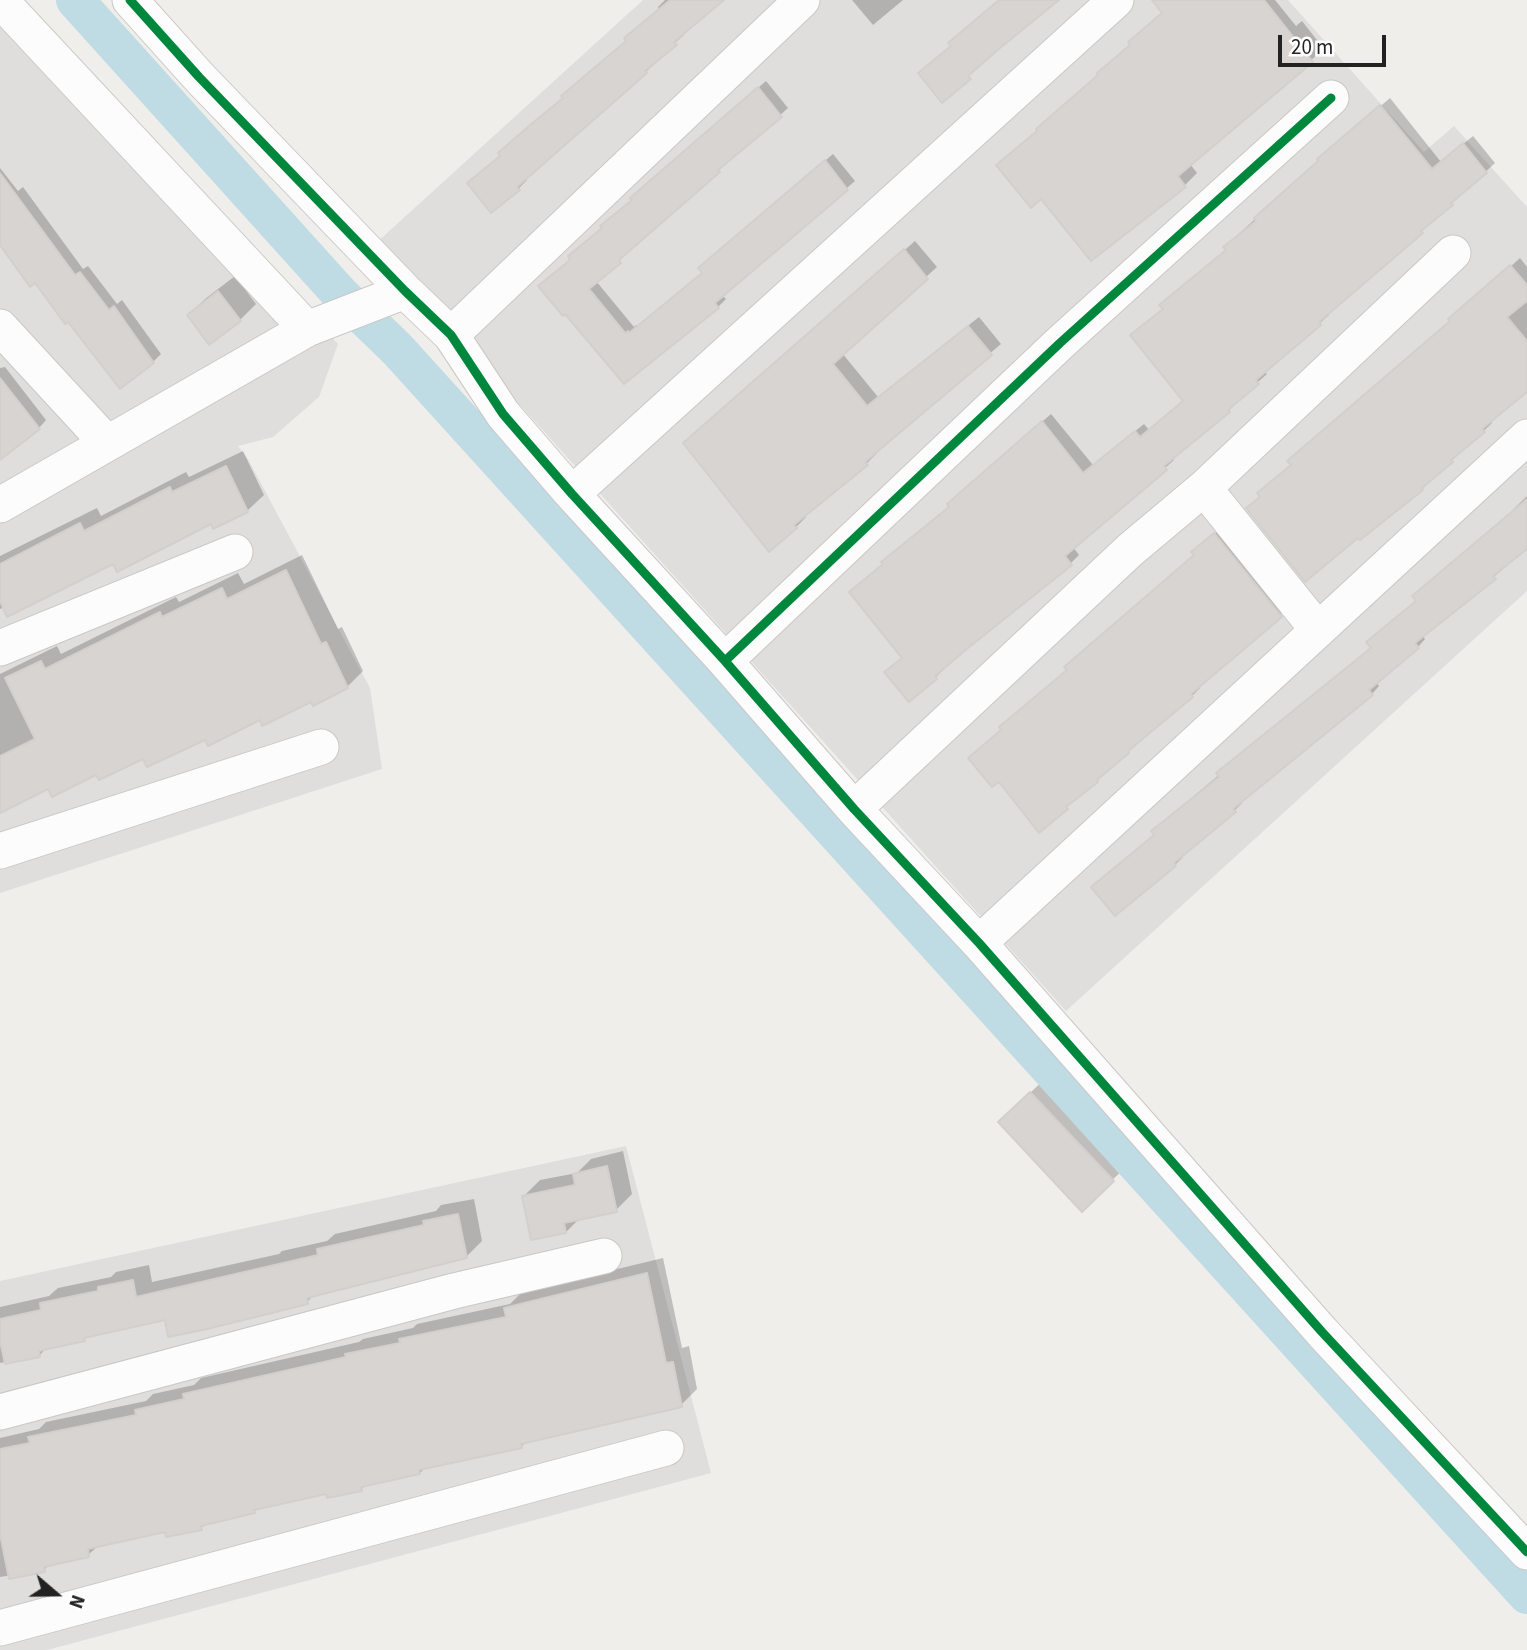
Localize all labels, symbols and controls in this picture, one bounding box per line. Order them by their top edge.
scale bar [1282,21,1390,65]
text: 20 m [1291,32,1333,62]
north arrow [21,1559,91,1629]
text: N [61,1591,91,1612]

